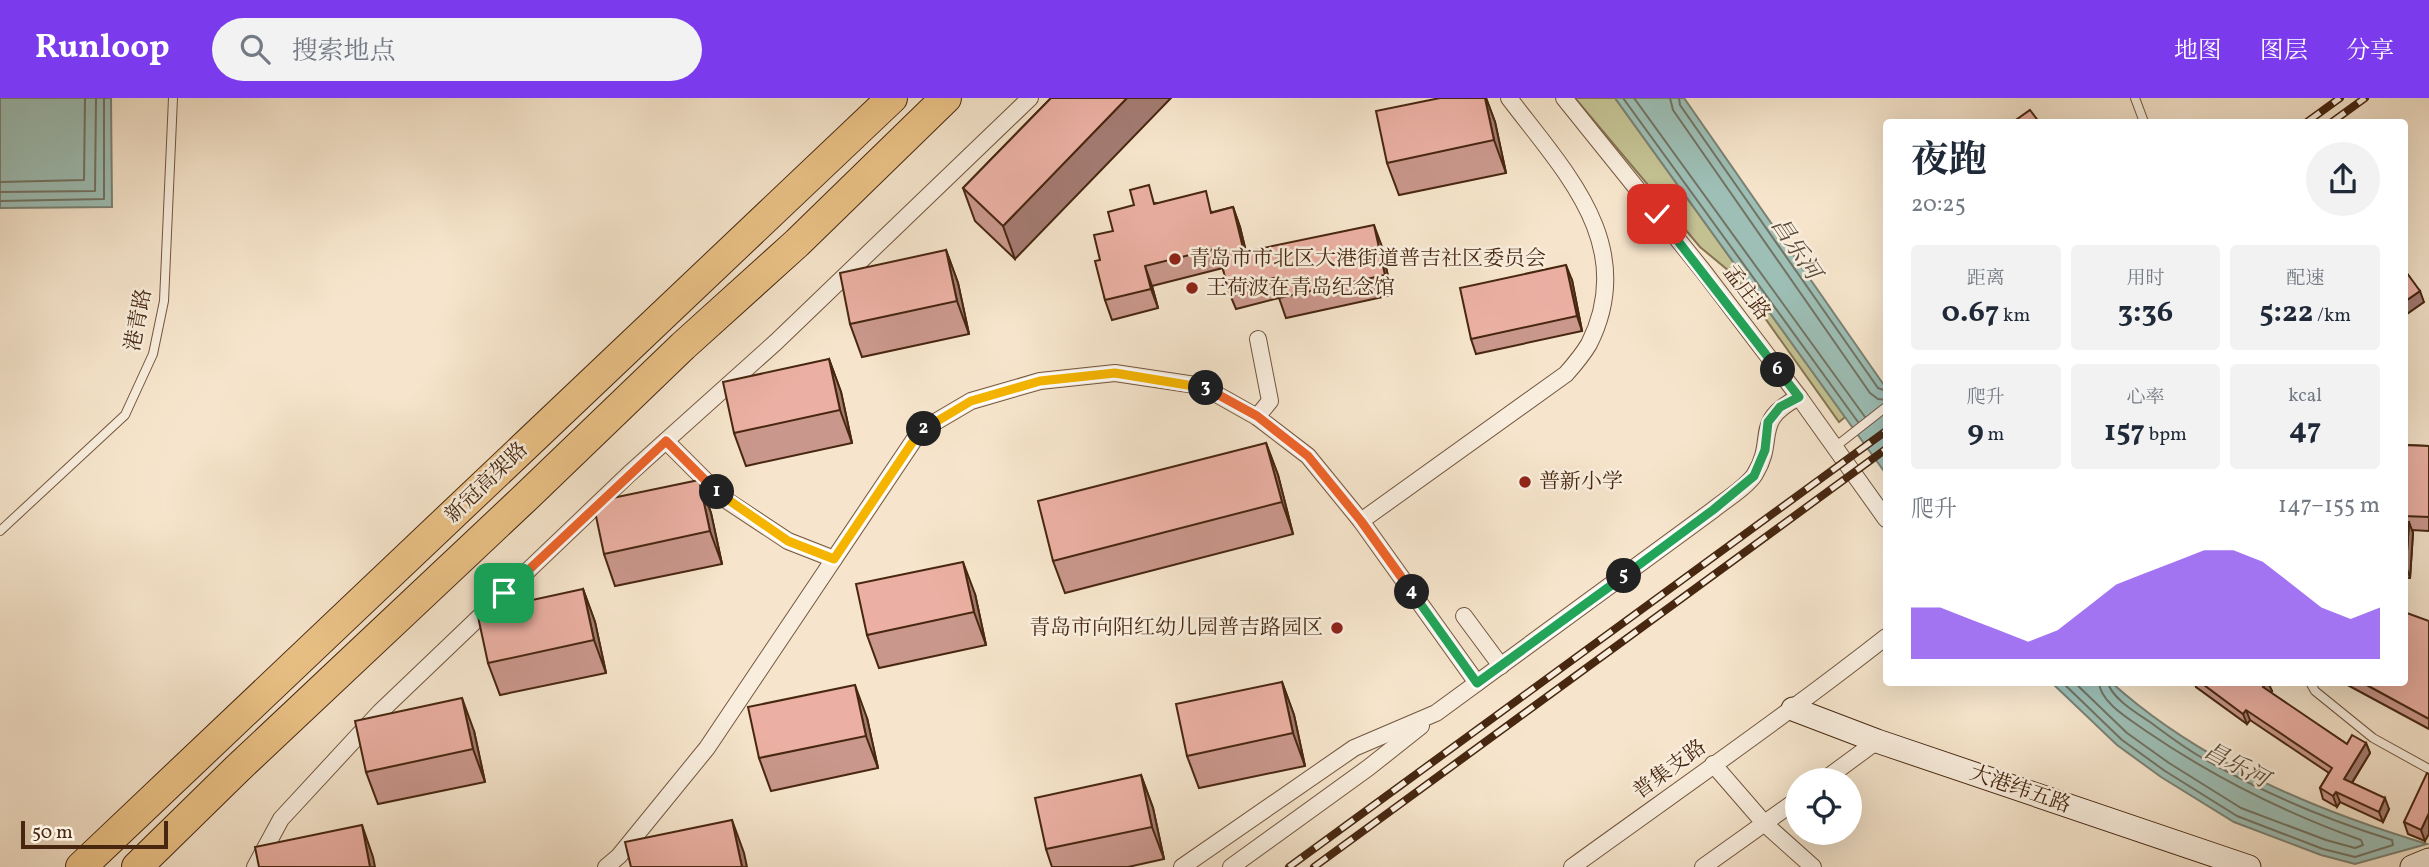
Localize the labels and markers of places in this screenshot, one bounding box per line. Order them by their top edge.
pin [1627,184,1687,244]
place label: 青岛市市北区大港街道普吉社区委员会 [1189,245,1546,274]
marker: 青岛市市北区大港街道普吉社区委员会 [1167,251,1183,267]
place label: 王荷波在青岛纪念馆 [1206,274,1395,303]
marker: 王荷波在青岛纪念馆 [1184,280,1200,296]
pin: 6 [1760,352,1796,388]
pin: 3 [1188,370,1224,406]
pin: 2 [906,412,942,446]
place label: 普新小学 [1539,468,1623,497]
pin: 1 [700,474,734,510]
marker: 普新小学 [1517,474,1533,490]
pin: 5 [1606,559,1642,594]
pin [474,563,534,623]
pin: 4 [1394,574,1430,610]
place label: 青岛市向阳红幼儿园普吉路园区 [1029,614,1323,643]
marker: 青岛市向阳红幼儿园普吉路园区 [1329,620,1345,636]

